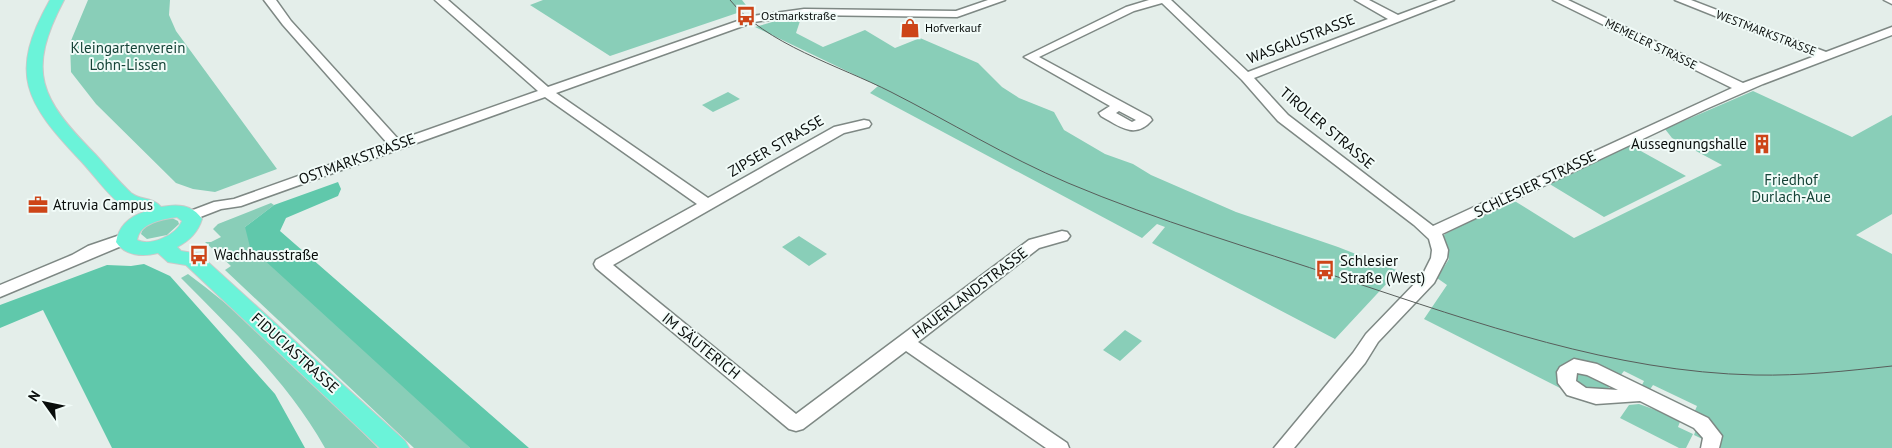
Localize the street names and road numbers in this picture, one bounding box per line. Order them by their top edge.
street label: WESTMARKSTRASSE [1714,6,1819,59]
street label: WASGAUSTRASSE [1244,9,1357,68]
street label: MEMELER STRASSE [1603,15,1700,72]
street label: TIROLER STRASSE [1276,83,1378,173]
street label: ZIPSER STRASSE [724,110,827,181]
street label: OSTMARKSTRASSE [296,129,418,188]
street label: SCHLESIER STRASSE [1471,146,1599,221]
street label: HAUERLANDSTRASSE [908,243,1031,342]
street label: FIDUCIASTRASSE [248,308,343,397]
street label: IM SÄUTERICH [658,308,744,383]

